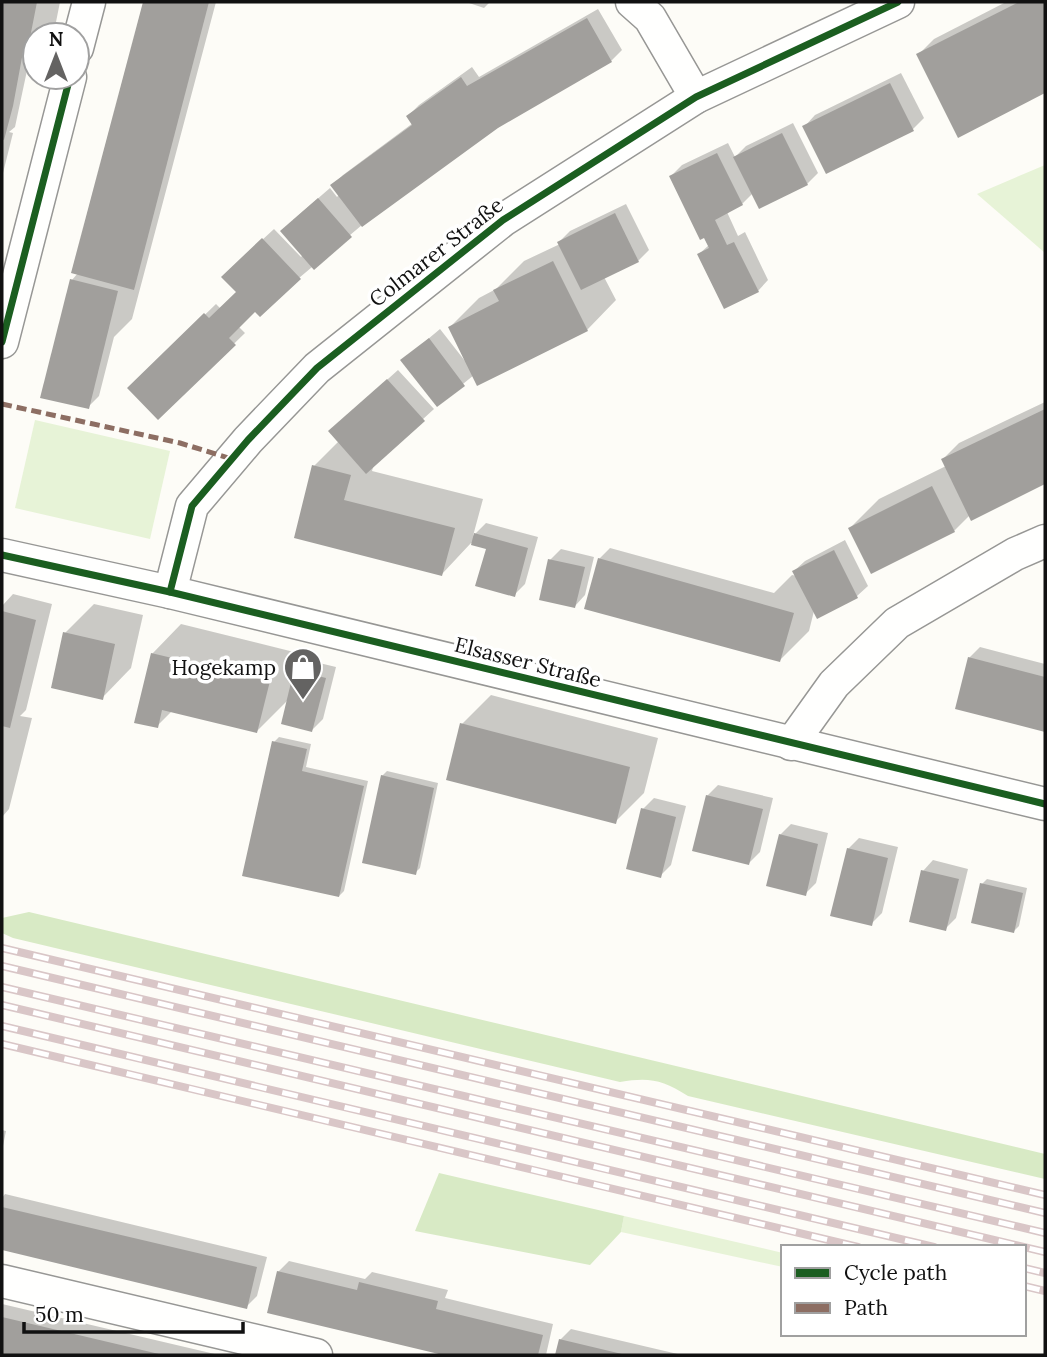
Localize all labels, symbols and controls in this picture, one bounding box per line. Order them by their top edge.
north arrow [21,21,91,91]
text: N [49,27,64,51]
street label: Colmarer Straße [364,191,508,313]
street label: Elsasser Straße [452,631,604,693]
shop icon: Hogekamp [282,646,324,701]
place label: Hogekamp [171,654,276,681]
legend [781,1245,1026,1336]
text: Cycle path [844,1259,947,1286]
scale bar [24,1290,243,1334]
text: Path [844,1294,888,1321]
text: 50 m [35,1301,84,1328]

